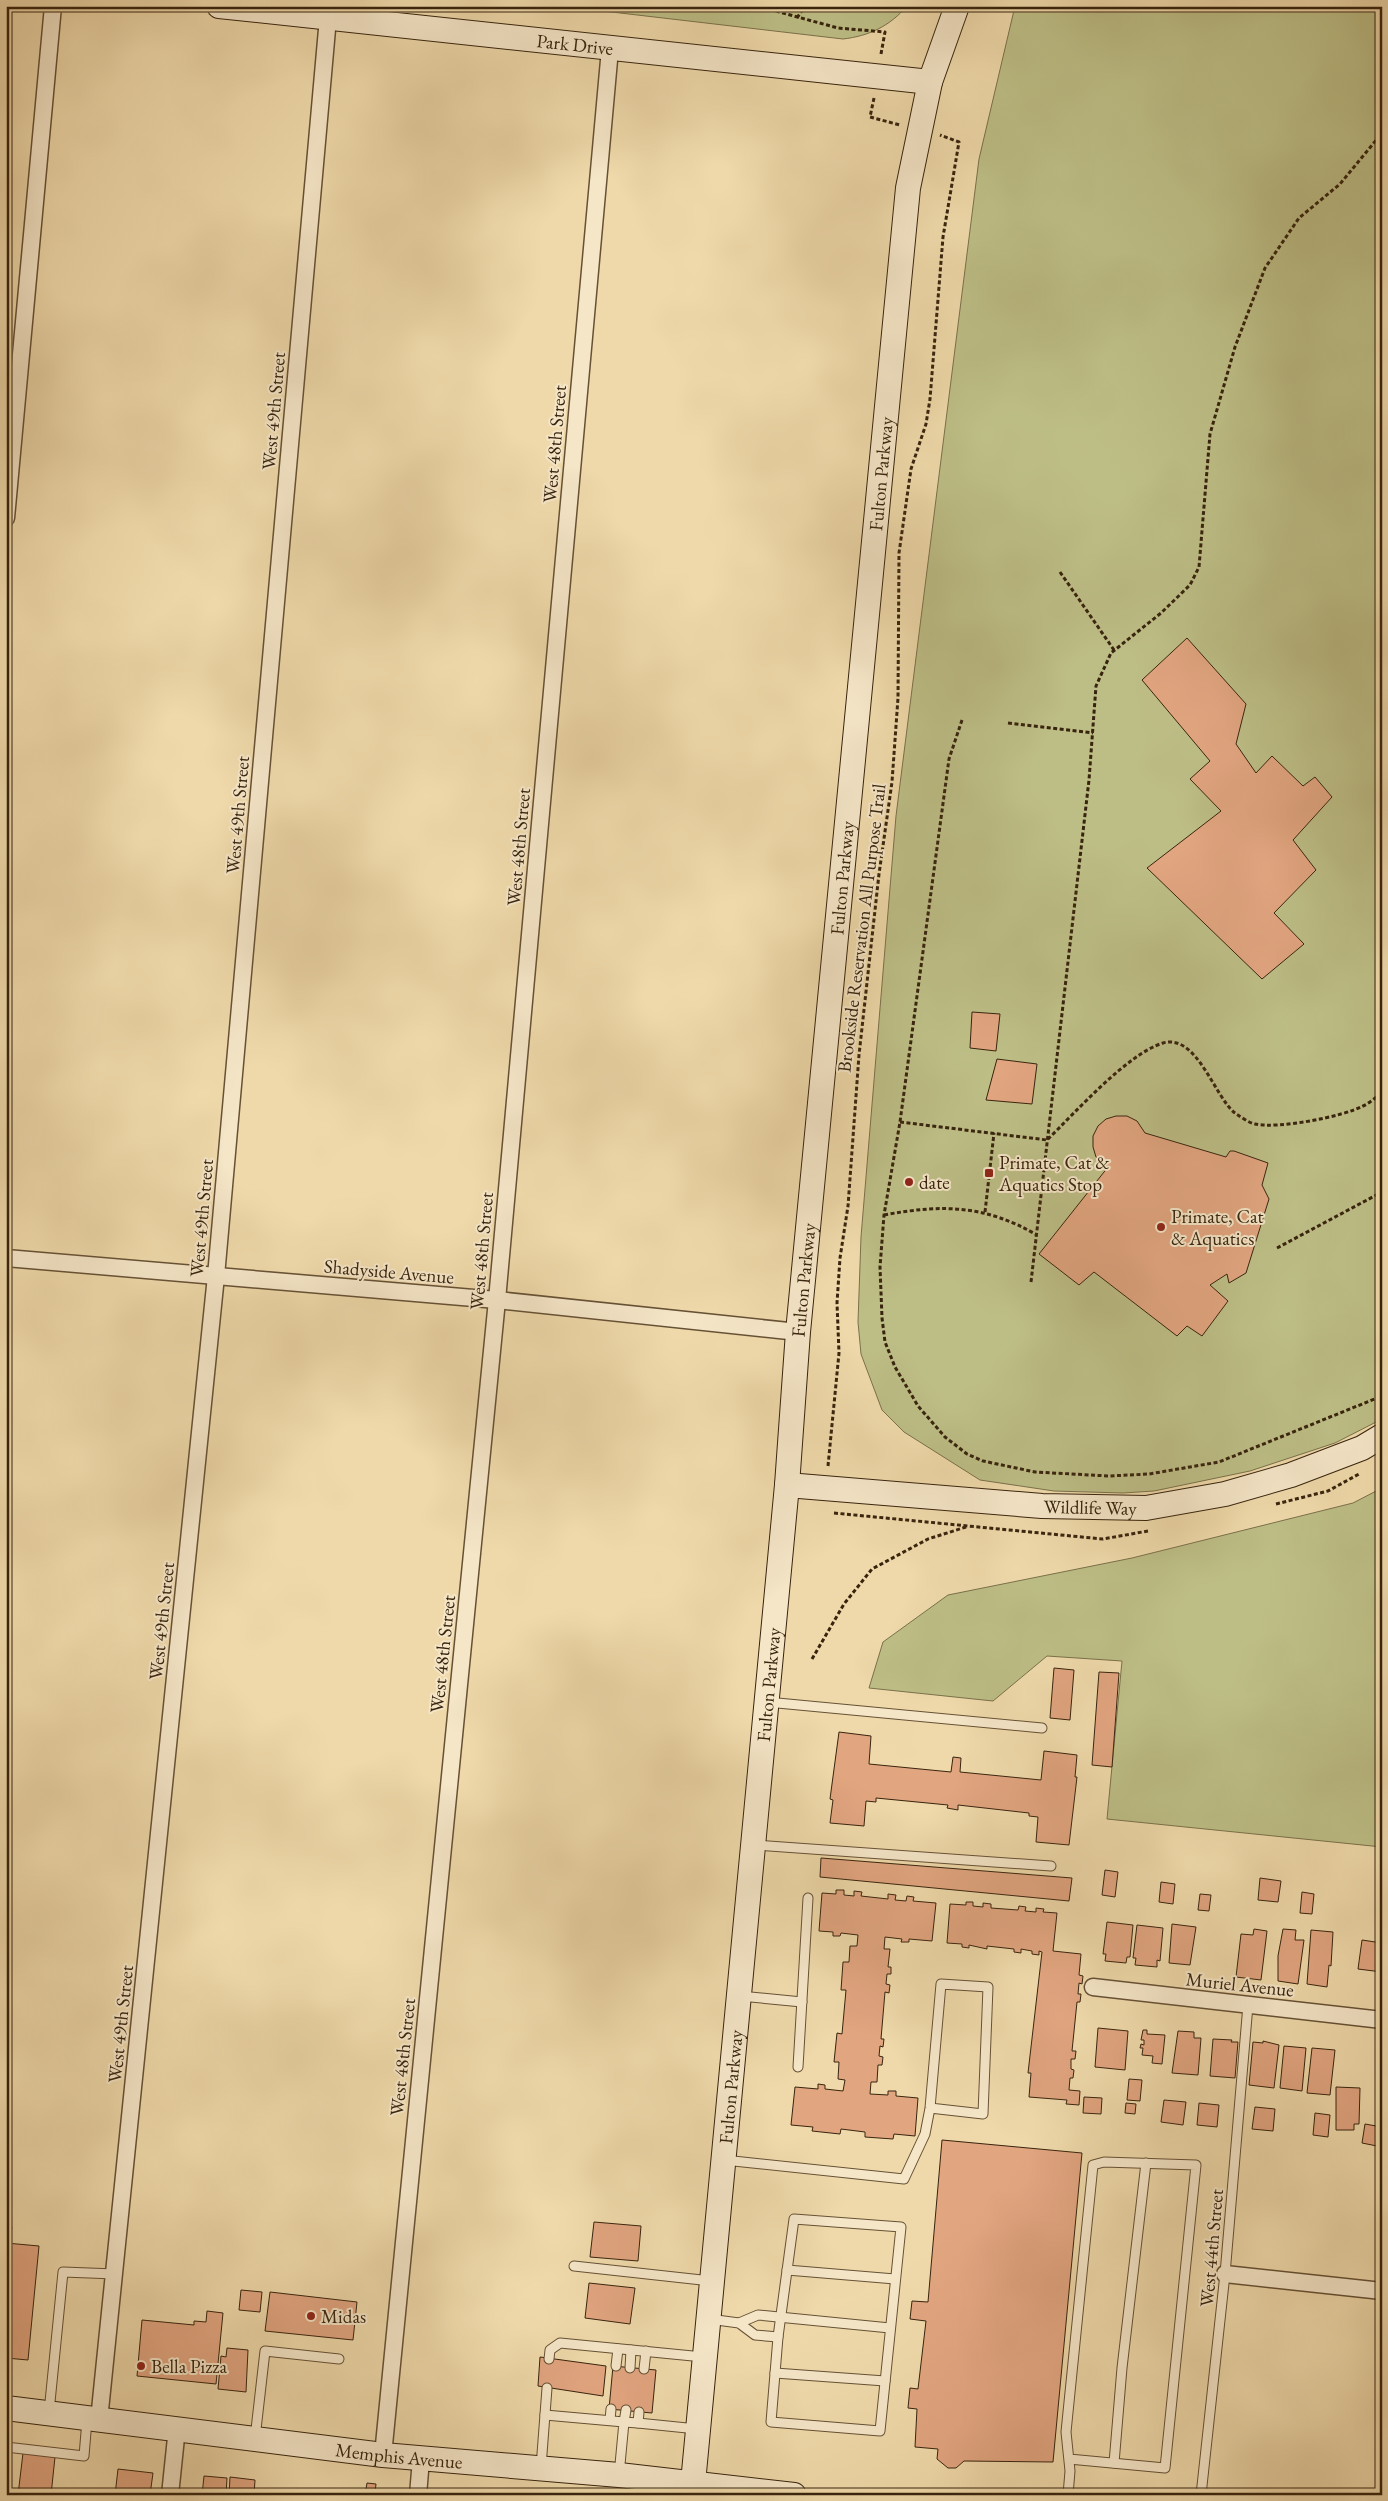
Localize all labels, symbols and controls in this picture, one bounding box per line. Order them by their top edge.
street label: Park Drive [535,28,614,61]
street label: West 49th Street [256,351,291,471]
street label: West 48th Street [537,384,572,504]
street label: Fulton Parkway [863,415,899,532]
street label: West 49th Street [220,755,255,875]
street label: Brookside Reservation All Purpose Trail [831,782,892,1074]
street label: West 48th Street [501,787,536,907]
street label: Fulton Parkway [824,819,860,936]
place label: Primate, Cat & Aquatics Stop [998,1150,1110,1197]
street label: West 49th Street [184,1158,219,1278]
marker: Primate, Cat & Aquatics Stop [983,1167,995,1179]
place label: date [919,1170,950,1195]
marker: date [903,1176,915,1188]
street label: West 48th Street [464,1191,499,1311]
place label: Primate, Cat & Aquatics [1171,1204,1263,1251]
street label: Fulton Parkway [786,1221,821,1338]
marker: Primate, Cat & Aquatics [1155,1221,1167,1233]
street label: Shadyside Avenue [323,1253,455,1290]
street label: Wildlife Way [1043,1494,1138,1521]
street label: West 49th Street [143,1561,180,1681]
street label: West 48th Street [424,1594,461,1714]
street label: Fulton Parkway [751,1626,787,1743]
street label: West 49th Street [102,1964,139,2084]
street label: Muriel Avenue [1185,1966,1295,2003]
street label: West 48th Street [384,1997,421,2117]
street label: Fulton Parkway [713,2028,749,2145]
street label: West 44th Street [1194,2188,1229,2308]
place label: Midas [321,2304,366,2329]
marker: Midas [305,2310,317,2322]
place label: Bella Pizza [151,2354,228,2379]
marker: Bella Pizza [135,2360,147,2372]
street label: Memphis Avenue [334,2437,464,2475]

